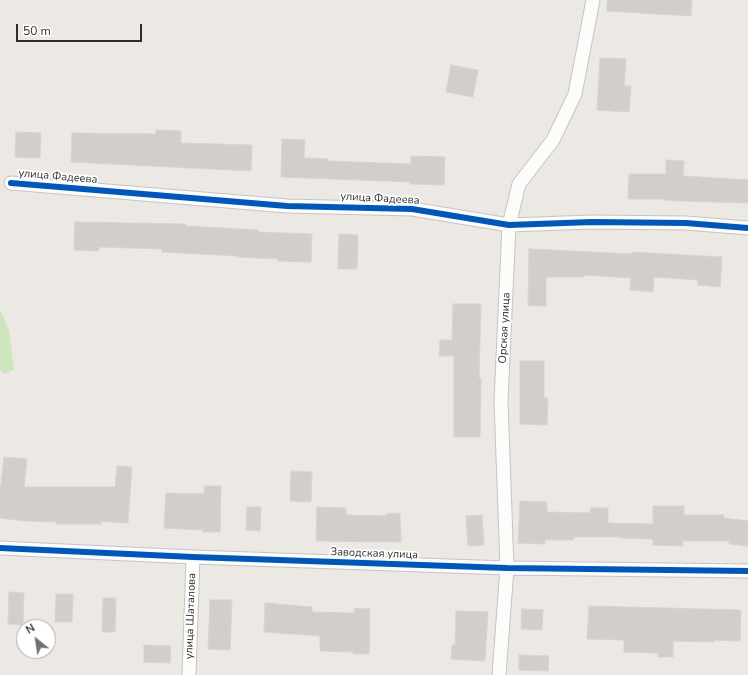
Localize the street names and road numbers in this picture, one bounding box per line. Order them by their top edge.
street label: улица Фадеева [18,167,98,187]
street label: улица Фадеева [340,190,420,208]
street label: Орская улица [497,292,513,364]
street label: Заводская улица [330,546,418,562]
street label: улица Шаталова [183,573,199,659]

